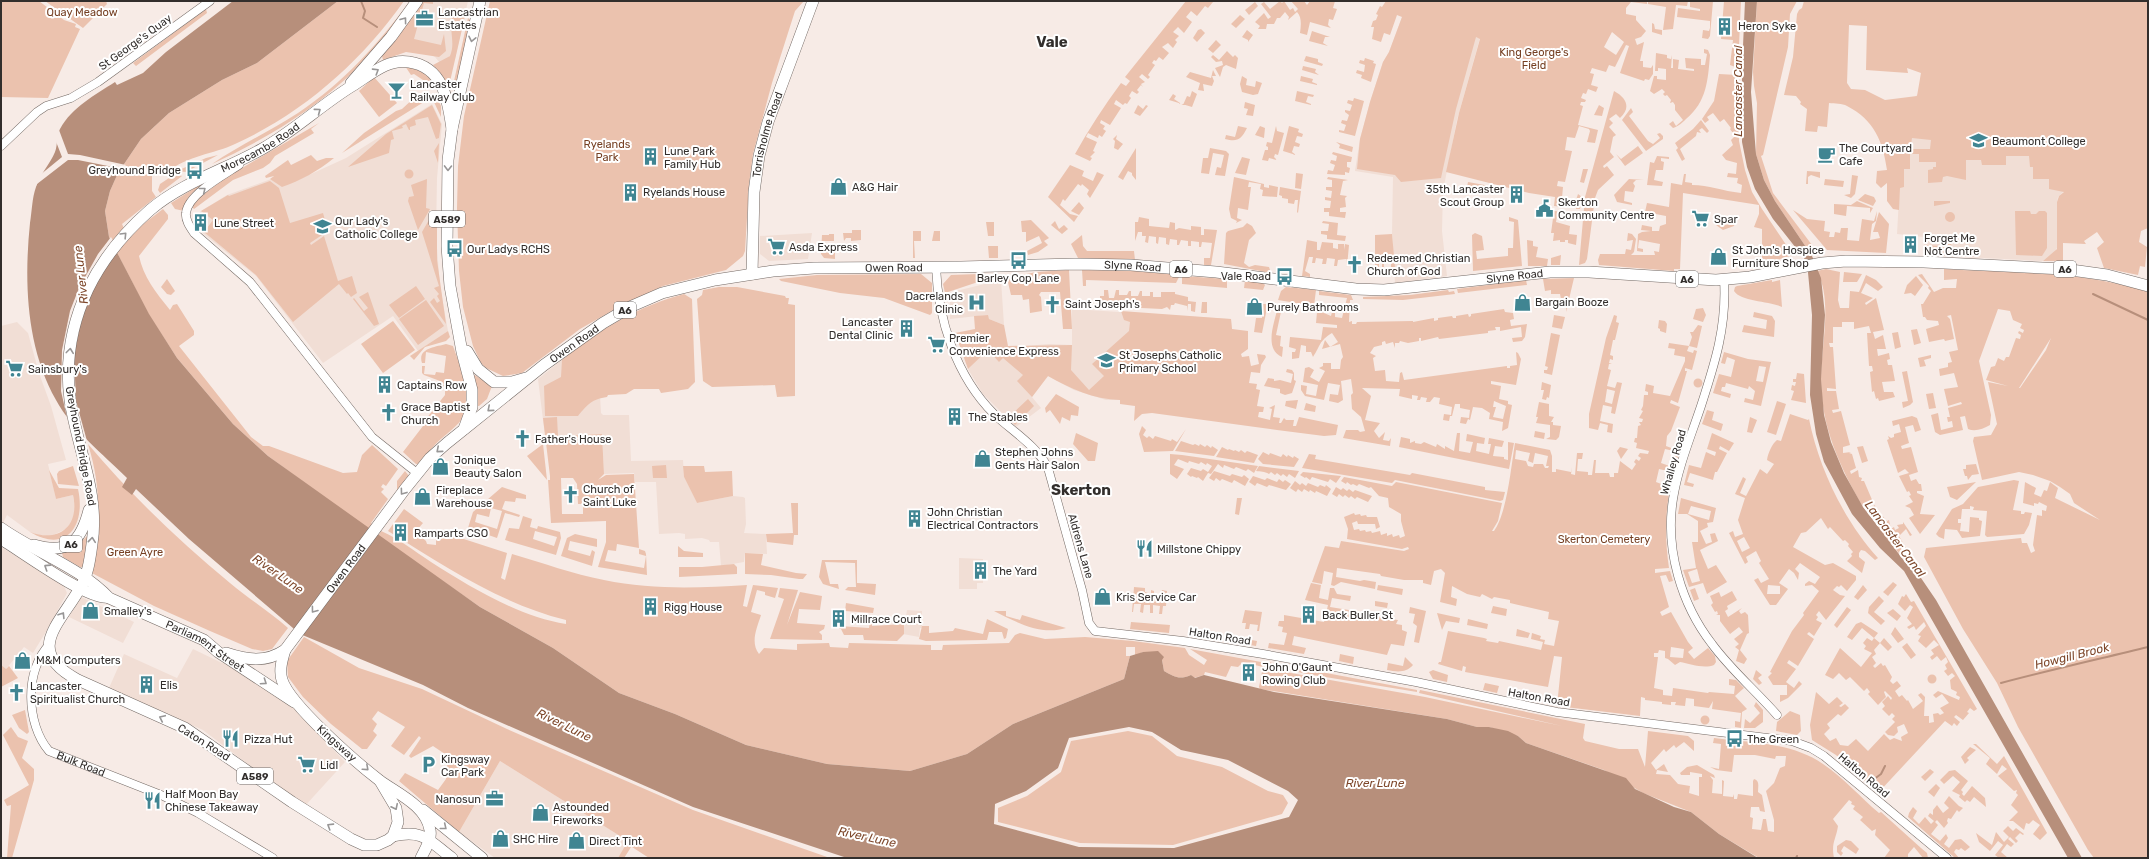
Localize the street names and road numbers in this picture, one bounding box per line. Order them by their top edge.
street label: St George's Quay [96,12,174,73]
street label: Torrisholme Road [750,90,786,179]
street label: Morecambe Road [219,120,302,175]
road number: A589 [429,211,465,227]
street label: Slyne Road [1104,259,1162,274]
street label: Owen Road [865,261,923,275]
road number: A6 [1170,261,1192,277]
road number: A6 [2054,261,2076,277]
street label: Slyne Road [1486,267,1544,286]
road number: A6 [1676,271,1698,287]
road number: A6 [614,302,636,318]
street label: Owen Road [547,322,602,366]
street label: Greyhound Bridge Road [63,385,98,507]
street label: Whalley Road [1658,428,1689,496]
street label: Aldrens Lane [1065,512,1096,580]
road number: A6 [60,536,82,552]
street label: Owen Road [324,542,369,596]
street label: Parliament Street [164,618,247,675]
street label: Halton Road [1188,625,1252,648]
street label: Halton Road [1507,686,1571,709]
street label: Caton Road [175,721,232,764]
street label: Kingsway [314,722,359,764]
street label: Bulk Road [55,749,107,779]
street label: Halton Road [1836,750,1892,800]
road number: A589 [237,768,273,784]

